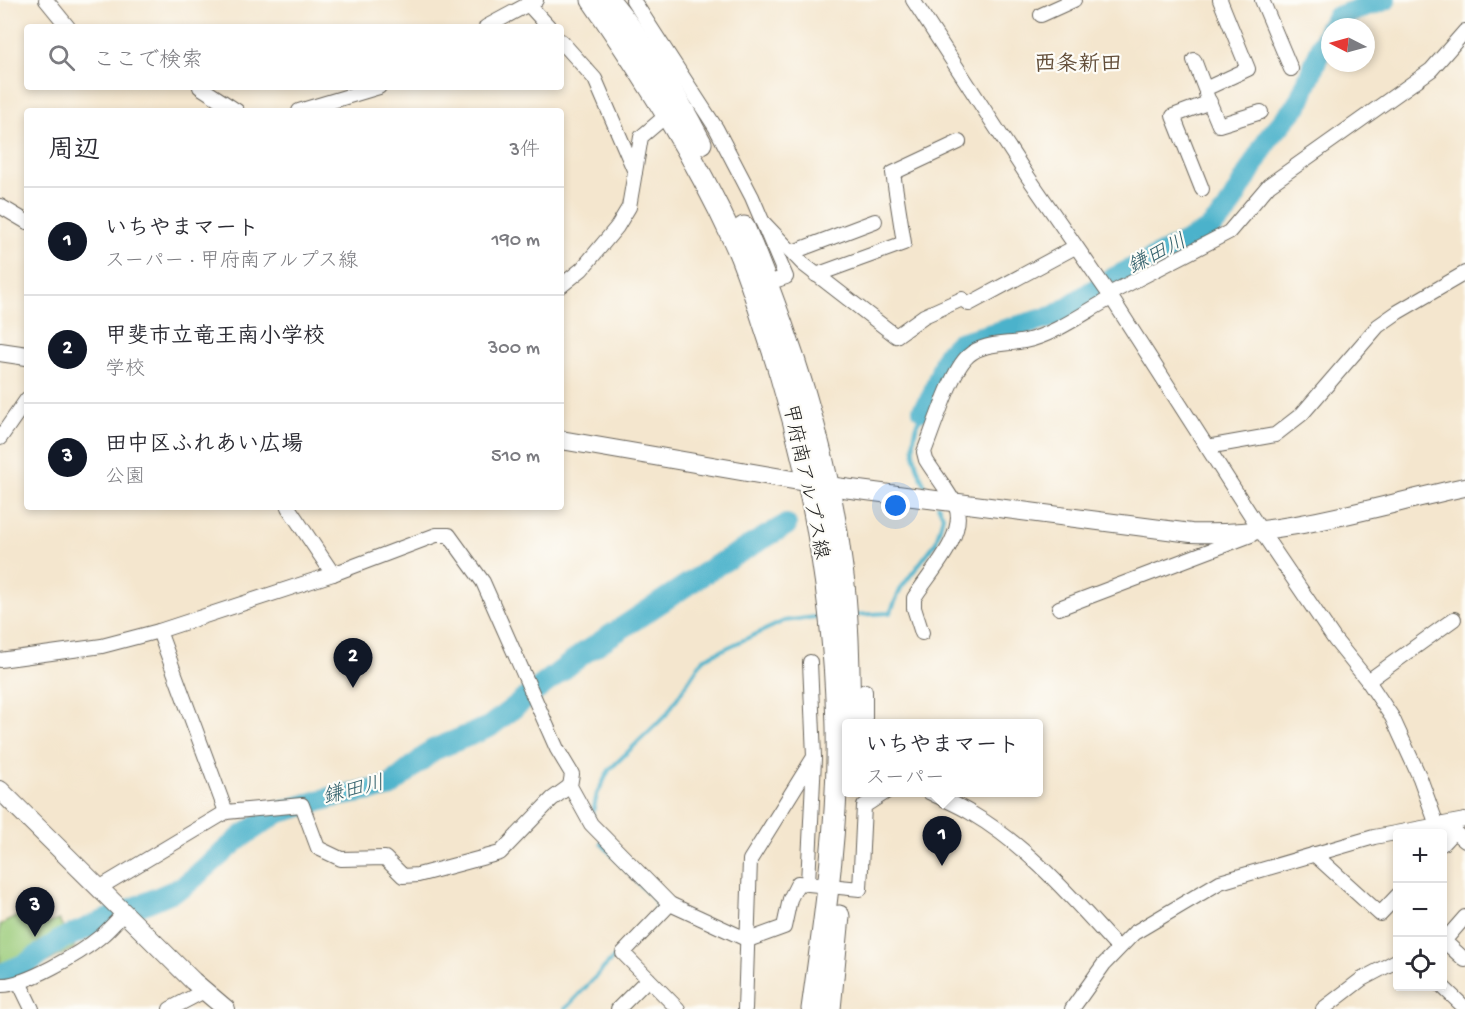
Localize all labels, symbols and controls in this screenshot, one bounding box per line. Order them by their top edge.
north arrow [1321,18,1375,72]
search box [24,24,564,90]
icon: search [45,41,78,74]
text: ここで検索 [93,49,203,75]
district label: 西条新田 [1034,52,1122,79]
text: 周辺 [48,137,100,168]
text: 3件 [510,140,540,163]
text: いちやまマート [105,217,259,243]
text: 1 [63,230,72,253]
text: 190 m [492,230,540,253]
water label: 鎌田川 [1124,230,1192,281]
text: スーパー · 甲府南アルプス線 [105,251,358,274]
text: 甲斐市立竜王南小学校 [105,325,325,351]
text: 2 [63,338,72,361]
text: 300 m [488,338,540,361]
text: 学校 [105,359,145,382]
street label: 甲府南アルプス線 [776,402,834,562]
text: 田中区ふれあい広場 [105,433,303,459]
text: 3 [62,446,73,469]
text: 510 m [491,446,540,469]
text: 公園 [105,467,145,490]
your location [881,491,910,520]
pin: 2 [334,638,372,688]
popup [842,719,1043,797]
text: いちやまマート [865,734,1020,760]
text: スーパー [865,768,945,791]
water label: 鎌田川 [320,771,388,812]
pin: 1 [922,816,962,866]
map controls [1393,829,1447,991]
button: + [1393,829,1447,883]
button: − [1393,883,1447,937]
pin: 3 [15,888,54,937]
button: locate [1393,937,1447,991]

